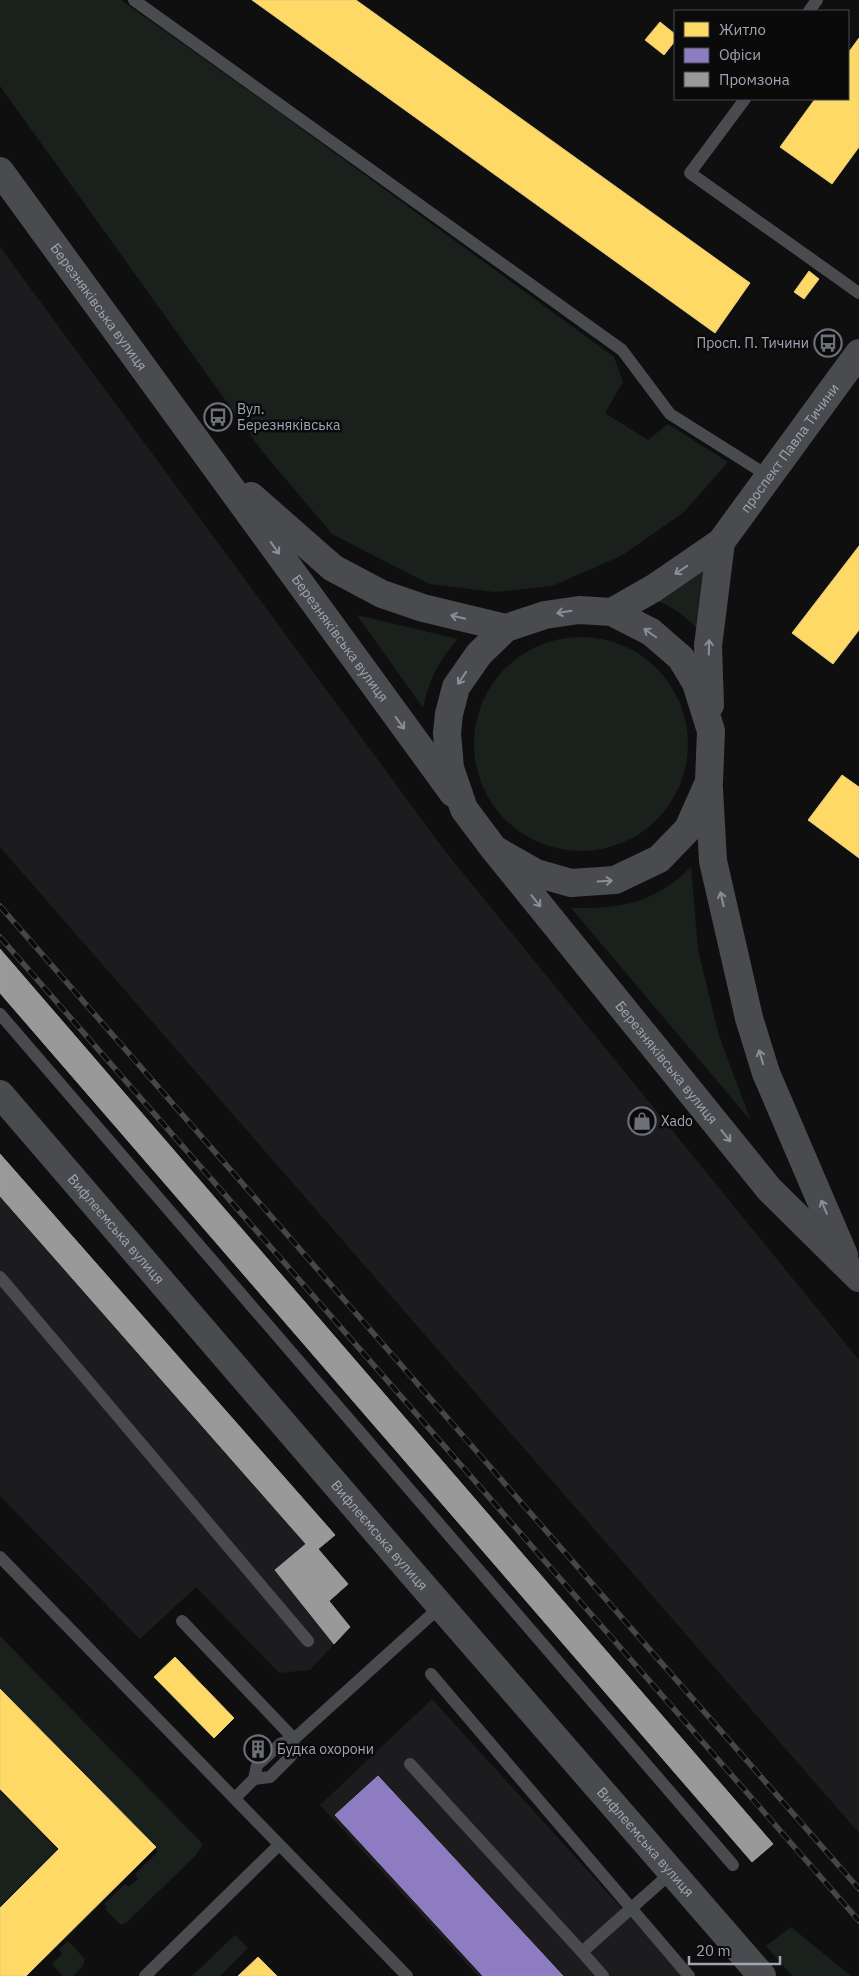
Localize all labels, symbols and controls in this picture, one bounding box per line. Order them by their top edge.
legend [674,10,849,100]
text: Житло [719,20,766,39]
text: Офіси [719,45,761,64]
text: Промзона [719,70,790,89]
street label: Березняківська вулиця [46,240,151,374]
bus stop icon: Просп. П. Тичини [813,328,843,358]
place label: Просп. П. Тичини [697,334,809,352]
street label: проспект Павла Тичини [736,380,843,516]
place label: Вул. Березняківська [237,400,341,434]
bus stop icon: Вул. Березняківська [203,402,233,432]
one-way arrow [270,541,280,555]
one-way arrow [674,565,688,575]
street label: Березняківська вулиця [288,571,393,706]
one-way arrow [556,608,572,618]
one-way arrow [451,612,467,621]
one-way arrow [644,628,658,638]
one-way arrow [704,639,713,655]
one-way arrow [457,671,468,685]
one-way arrow [395,716,406,729]
one-way arrow [597,876,613,885]
one-way arrow [717,892,726,908]
one-way arrow [530,894,541,907]
street label: Березняківська вулиця [611,997,722,1128]
one-way arrow [756,1049,766,1065]
shop icon: Xado [627,1106,657,1136]
place label: Xado [661,1112,693,1130]
one-way arrow [720,1129,731,1142]
street label: Вифлеємська вулиця [64,1170,168,1288]
one-way arrow [818,1200,828,1215]
street label: Вифлеємська вулиця [327,1476,432,1594]
building icon: Будка охорони [243,1734,273,1764]
place label: Будка охорони [277,1740,374,1758]
street label: Вифлеємська вулиця [593,1783,698,1901]
scale bar [689,1934,780,1966]
text: 20 m [696,1941,731,1960]

